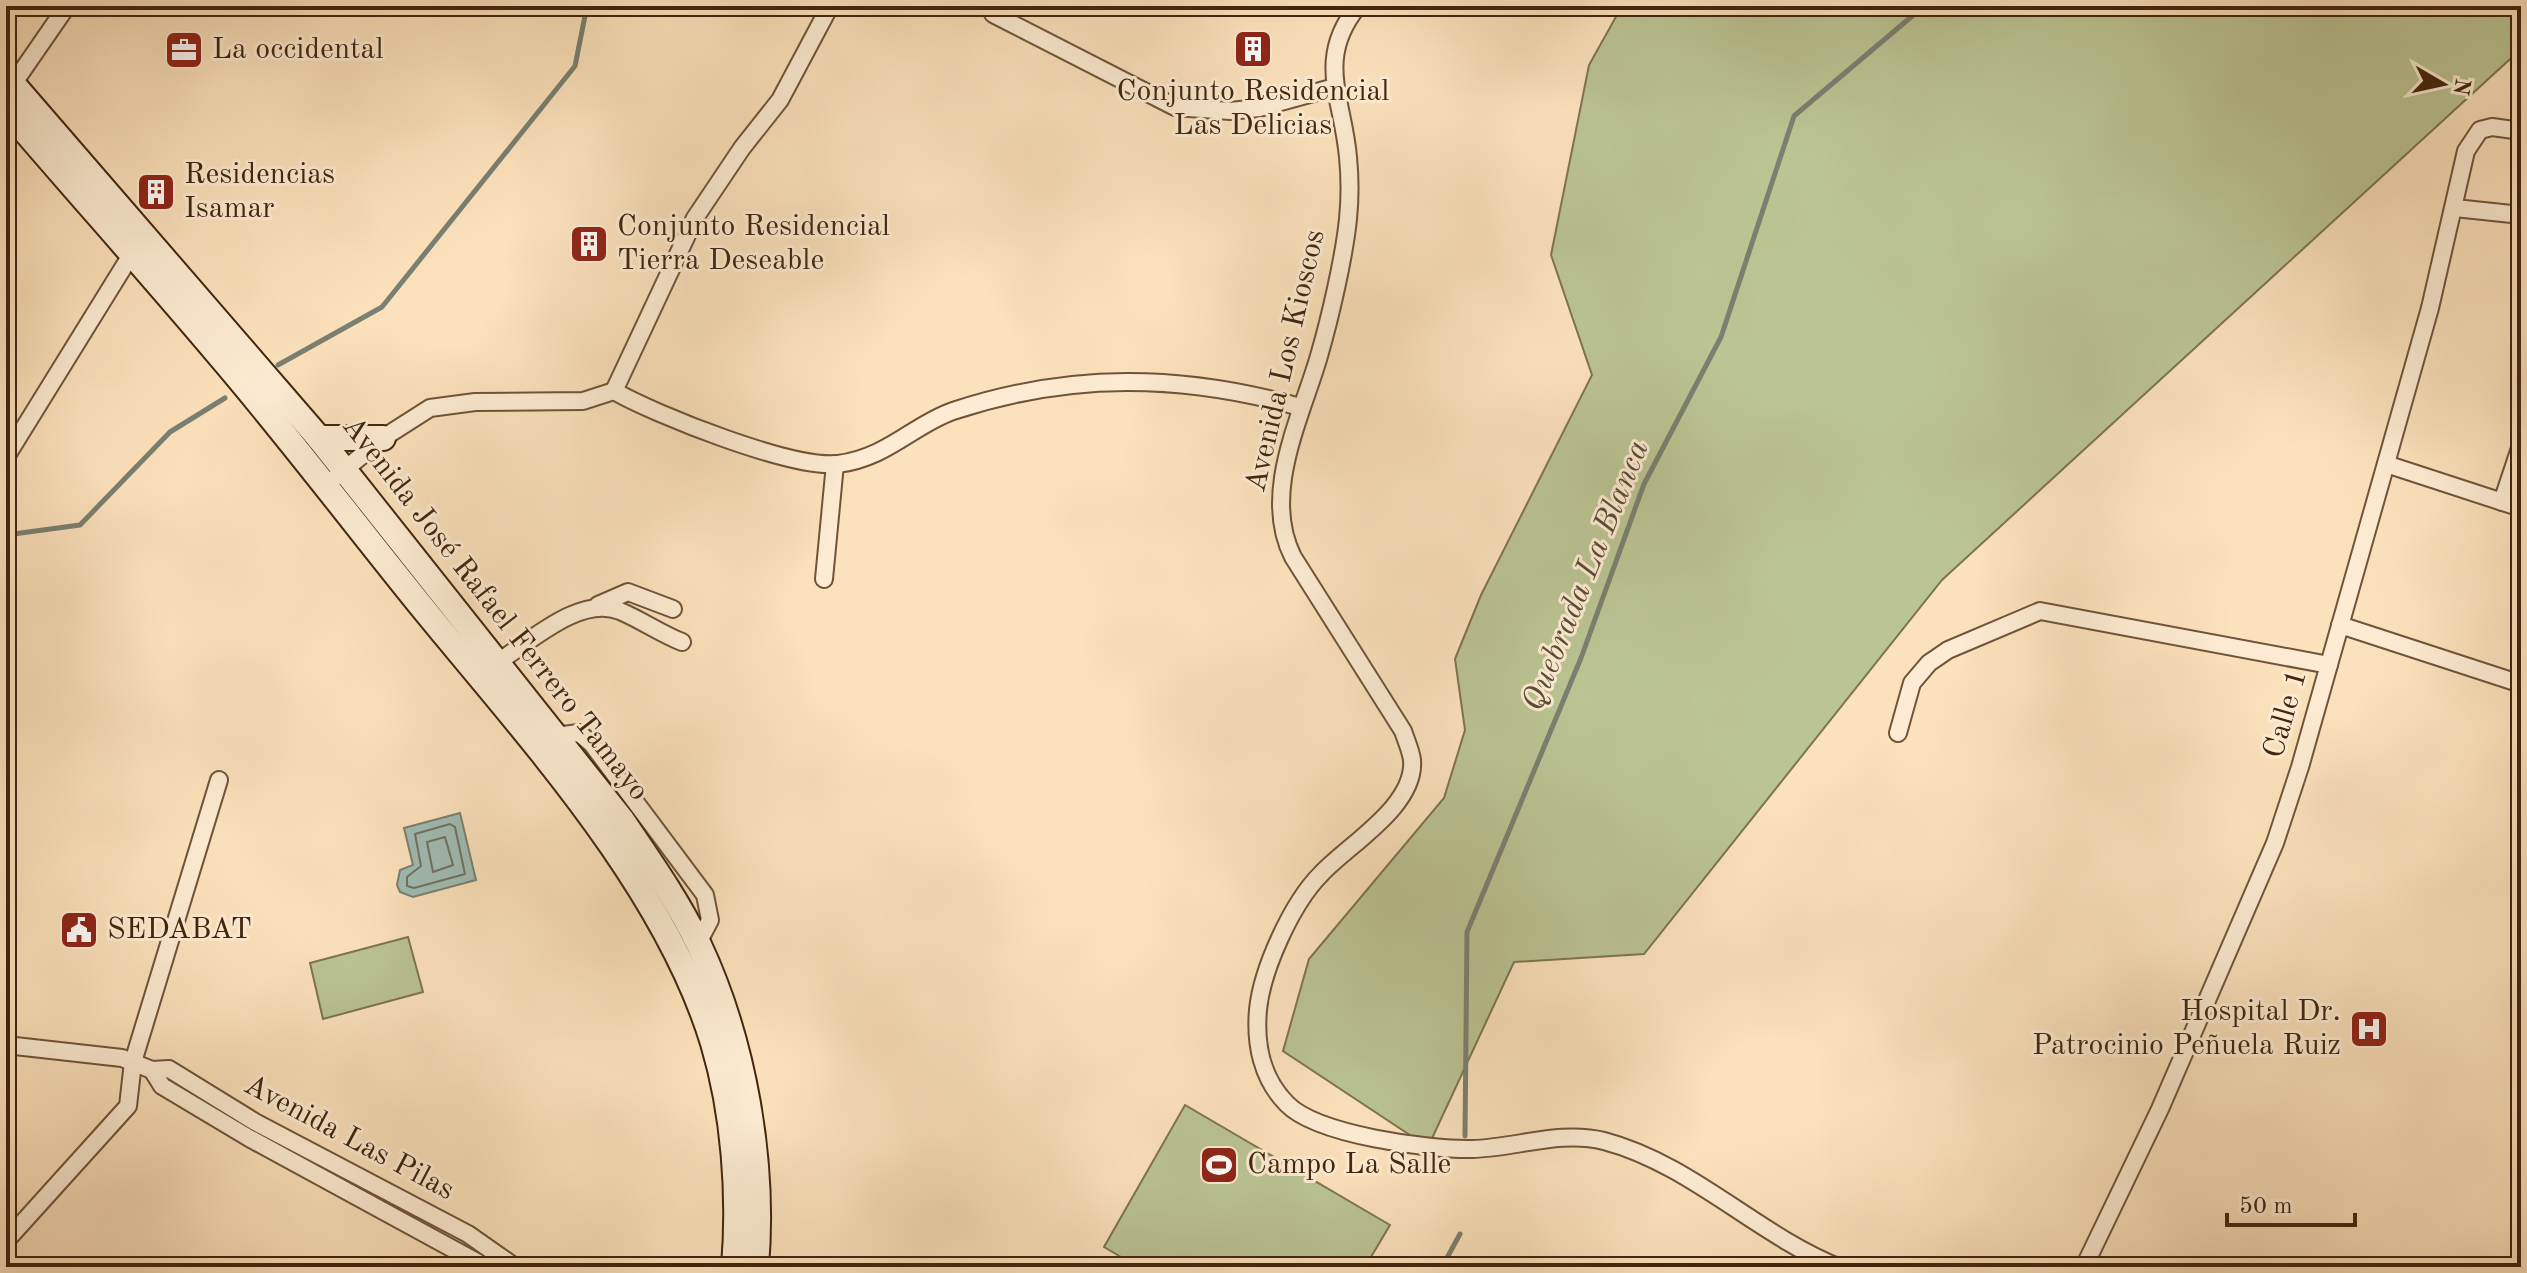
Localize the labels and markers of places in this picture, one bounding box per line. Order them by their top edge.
building icon: Conjunto Residencial Las Delicias [1232,28,1274,70]
office icon: La occidental [163,29,205,71]
place label: La occidental [212,35,384,65]
place label: Conjunto Residencial Las Delicias [1117,77,1389,141]
place label: Residencias Isamar [184,160,335,224]
building icon: Residencias Isamar [135,171,177,213]
place label: Conjunto Residencial Tierra Deseable [617,212,890,276]
building icon: Conjunto Residencial Tierra Deseable [568,223,610,265]
public building icon: SEDABAT [58,909,100,951]
place label: SEDABAT [107,915,252,945]
place label: Hospital Dr. Patrocinio Peñuela Ruiz [2032,997,2341,1061]
hospital icon: Hospital Dr. Patrocinio Peñuela Ruiz [2348,1008,2390,1050]
sports icon: Campo La Salle [1198,1144,1240,1186]
place label: Campo La Salle [1247,1150,1451,1180]

